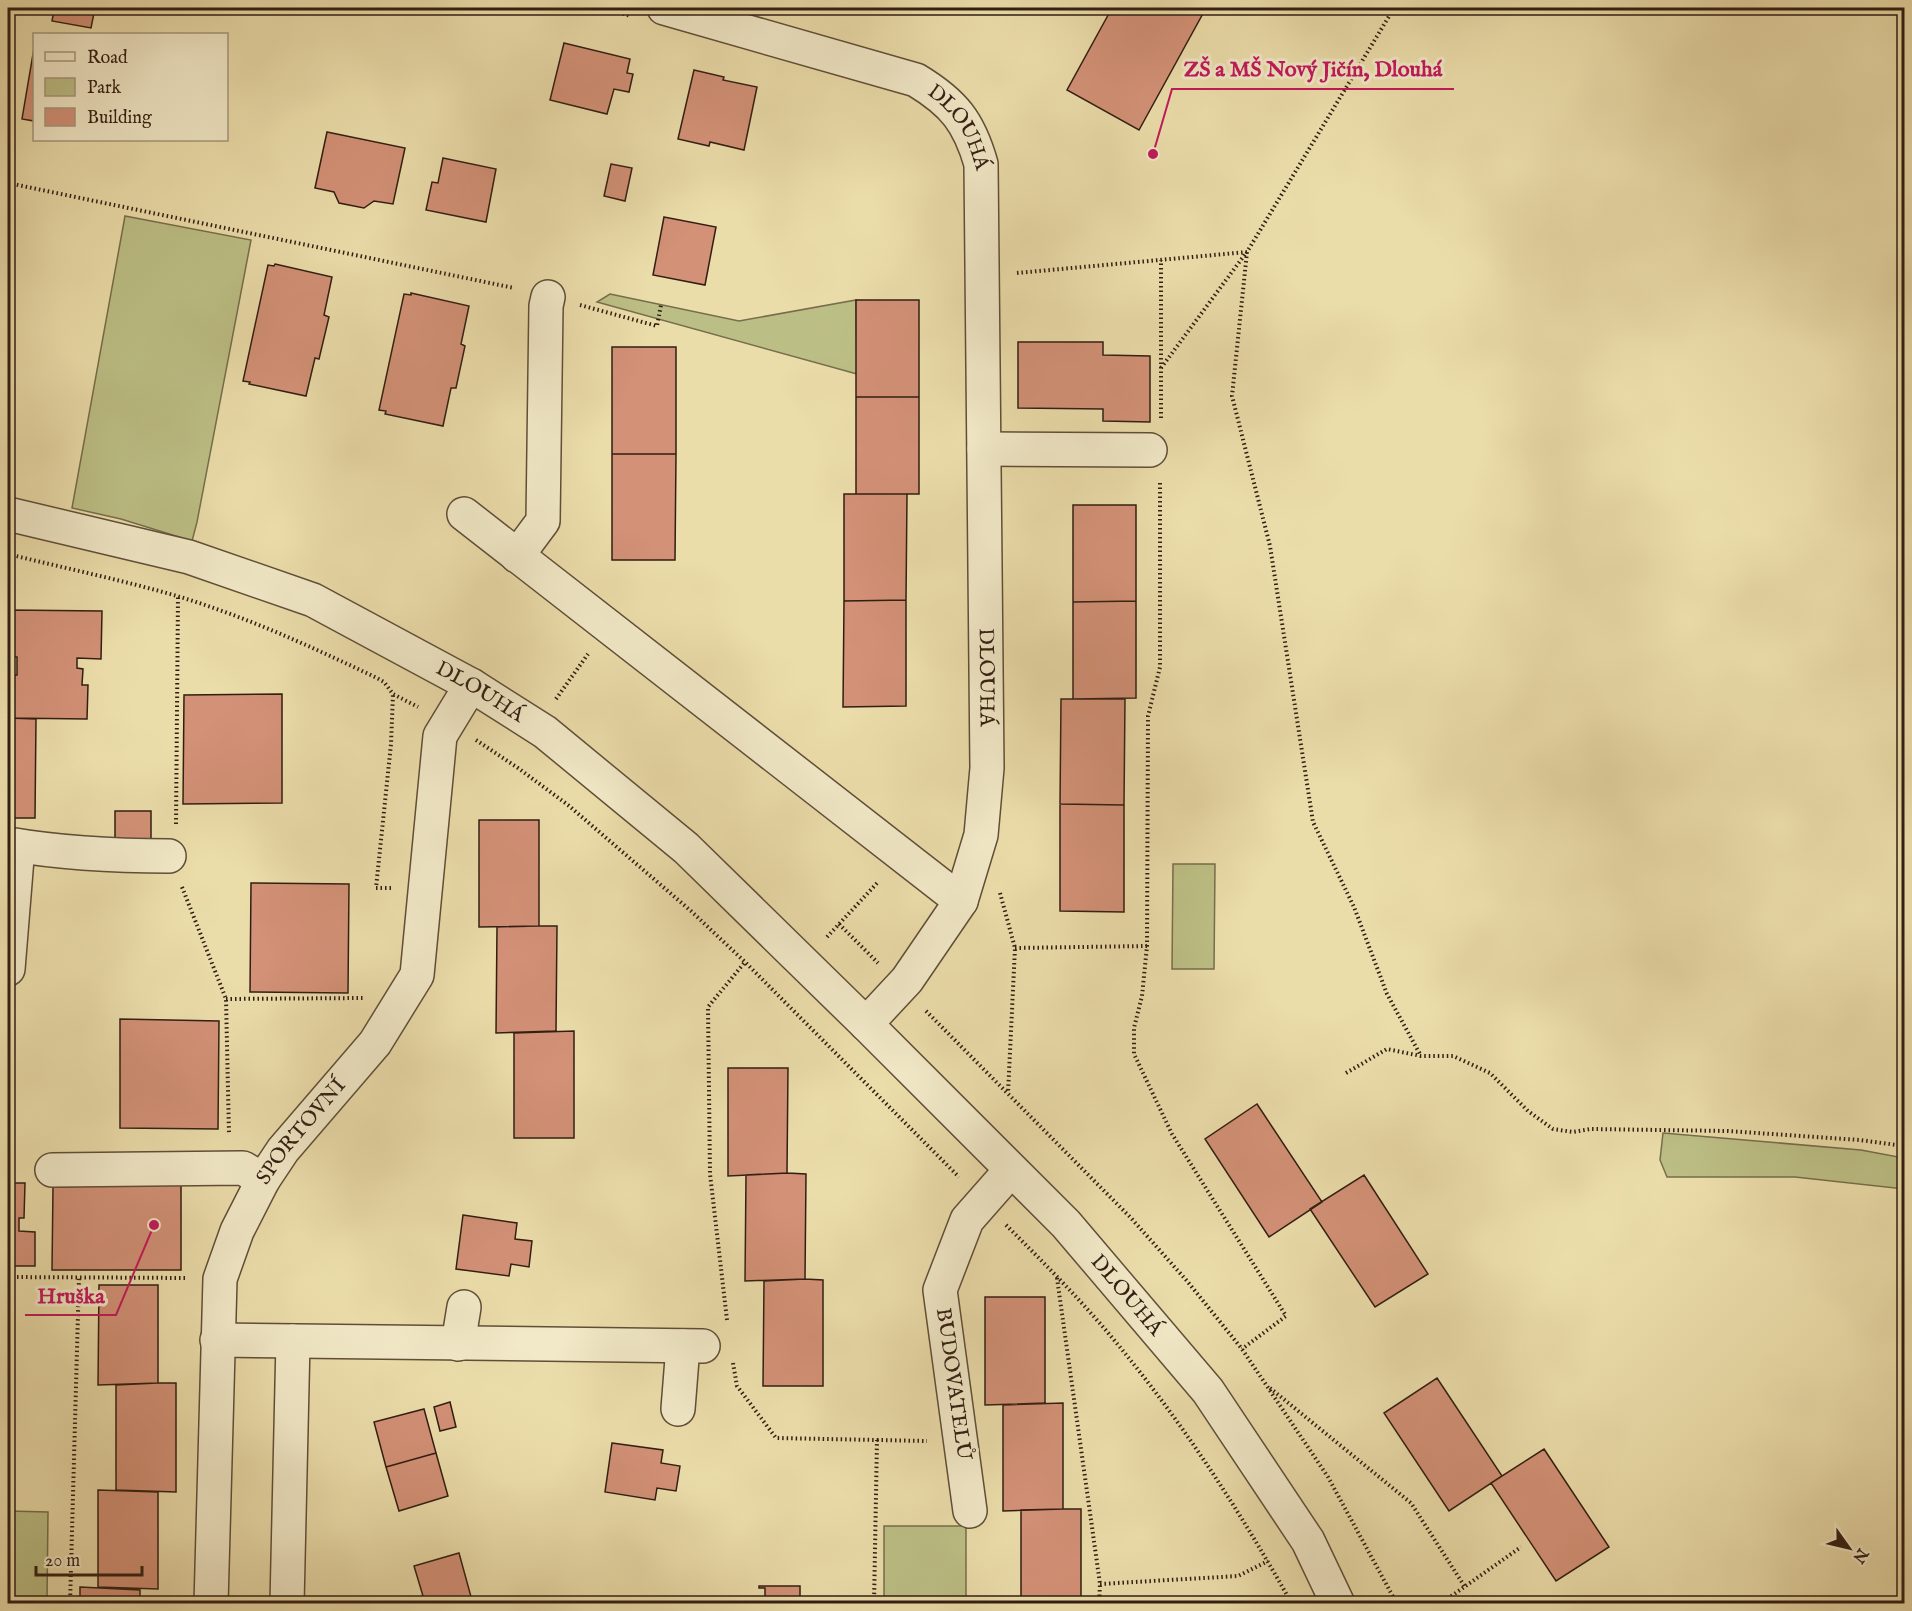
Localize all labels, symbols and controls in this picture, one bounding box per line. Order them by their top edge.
legend [33,33,228,141]
text: Road [87,47,128,70]
callout: ZŠ a MŠ Nový Jičín, Dlouhá [1172,49,1454,89]
text: ZŠ a MŠ Nový Jičín, Dlouhá [1184,56,1443,84]
text: Park [87,77,122,100]
street label: DLOUHÁ [922,78,997,174]
text: Building [87,107,152,130]
street label: DLOUHÁ [972,628,1001,728]
street label: DLOUHÁ [431,655,531,729]
street label: SPORTOVNÍ [250,1071,353,1190]
street label: DLOUHÁ [1084,1249,1170,1342]
callout: Hruška [25,1275,116,1315]
text: Hruška [37,1283,105,1311]
street label: BUDOVATELŮ [929,1306,977,1462]
north arrow [1819,1518,1879,1578]
scale bar [36,1539,142,1577]
text: N [1848,1543,1872,1567]
text: 20 m [45,1550,80,1573]

